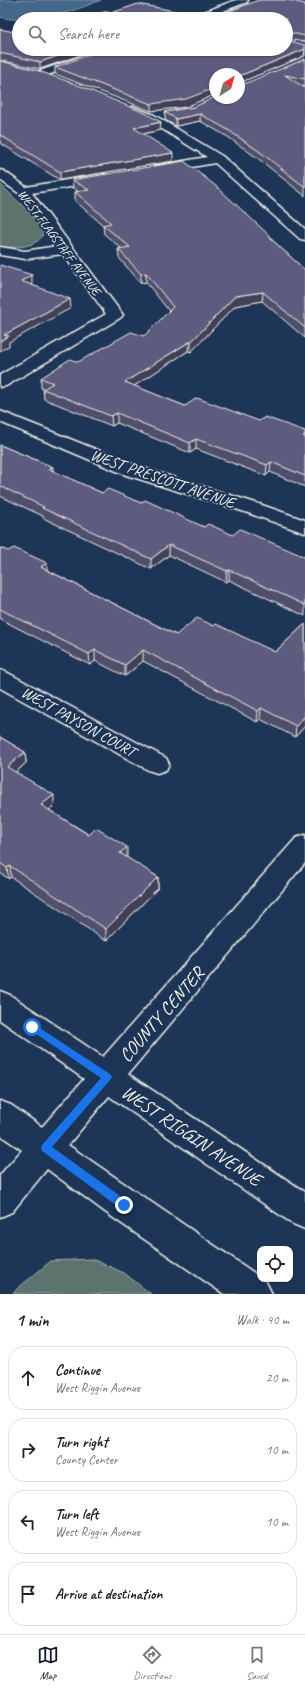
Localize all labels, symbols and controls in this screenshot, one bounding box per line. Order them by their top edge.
search box [12,12,293,56]
icon: search [26,23,48,45]
text: Search here [58,25,119,44]
north arrow [209,68,245,104]
street label: WEST FLAGSTAFF AVENUE [14,186,106,300]
street label: WEST PRESCOTT AVENUE [88,445,240,514]
street label: WEST PAYSON COURT [18,682,142,763]
street label: COUNTY CENTER [114,960,211,1067]
route start [23,1018,41,1036]
street label: WEST RIGGIN AVENUE [117,1080,269,1193]
route end [115,1196,133,1214]
map controls [257,1246,293,1282]
button: locate [257,1246,293,1282]
text: 1 min [16,1310,49,1331]
text: Walk · 40 m [236,1312,289,1328]
text: Continue [55,1361,100,1380]
icon: ahead [17,1367,39,1389]
text: 20 m [266,1370,288,1386]
text: West Riggin Avenue [55,1380,140,1396]
text: Turn right [55,1433,108,1452]
icon: right [17,1439,39,1461]
text: 10 m [266,1442,288,1458]
text: County Center [55,1452,118,1468]
text: Turn left [55,1505,98,1524]
icon: left [17,1511,39,1533]
text: 10 m [266,1514,288,1530]
text: West Riggin Avenue [55,1524,140,1540]
icon: arrive [17,1583,39,1605]
text: Arrive at destination [55,1585,162,1604]
tab: Map [37,1644,59,1682]
tab: Directions [133,1644,172,1682]
tab: Saved [246,1644,268,1682]

